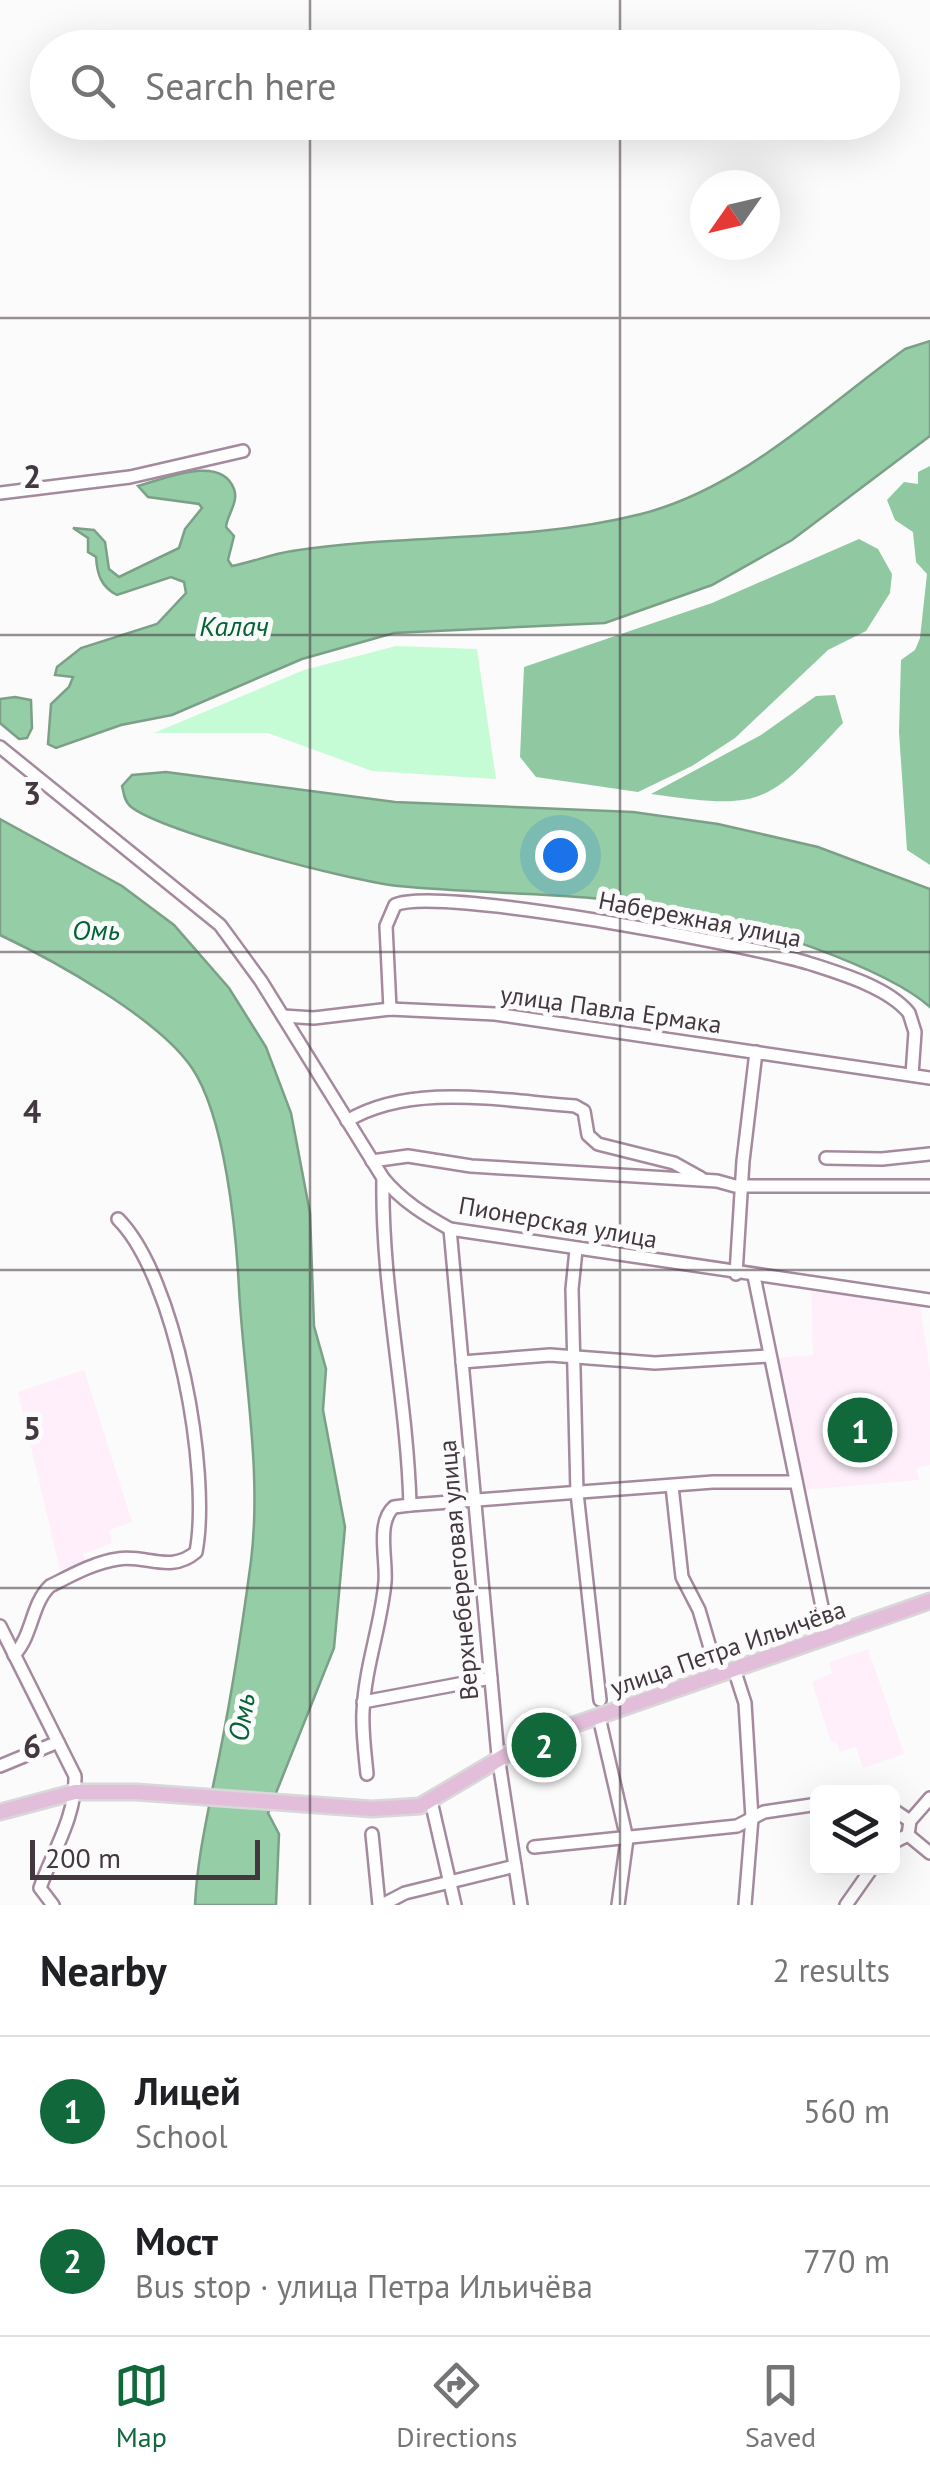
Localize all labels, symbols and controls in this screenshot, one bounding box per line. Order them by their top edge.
search box [30,30,900,140]
icon: search [65,58,120,113]
text: Search here [145,61,337,110]
north arrow [690,170,780,260]
text: 2 [23,455,41,497]
water label: Калач [199,607,269,644]
text: 3 [23,772,41,814]
your location [535,830,586,881]
street label: Набережная улица [596,884,804,954]
water label: Омь [72,911,120,948]
street label: улица Павла Ермака [498,978,724,1040]
text: 4 [23,1090,41,1132]
street label: Пионерская улица [456,1189,660,1255]
pin: 1 [828,1392,892,1468]
text: 5 [23,1407,41,1449]
street label: Верхнебереговая улица [431,1439,485,1701]
street label: улица Петра Ильичёва [606,1593,850,1703]
water label: Омь [219,1690,263,1744]
pin: 2 [512,1708,576,1782]
text: 6 [23,1725,41,1767]
map controls [810,1785,900,1875]
button: layers [810,1785,900,1875]
scale bar [30,1835,260,1880]
text: 200 m [45,1839,121,1876]
text: Nearby [40,1943,167,1998]
text: 2 results [772,1949,890,1991]
text: Лицей [135,2066,241,2115]
text: 1 [63,2090,82,2132]
text: 560 m [803,2090,890,2132]
text: School [135,2115,228,2157]
text: Мост [135,2216,218,2265]
text: 2 [63,2240,82,2282]
text: 770 m [803,2240,890,2282]
text: Bus stop · улица Петра Ильичёва [135,2265,593,2307]
tab: Map [114,2358,169,2455]
tab: Directions [396,2358,517,2455]
tab: Saved [745,2358,816,2455]

